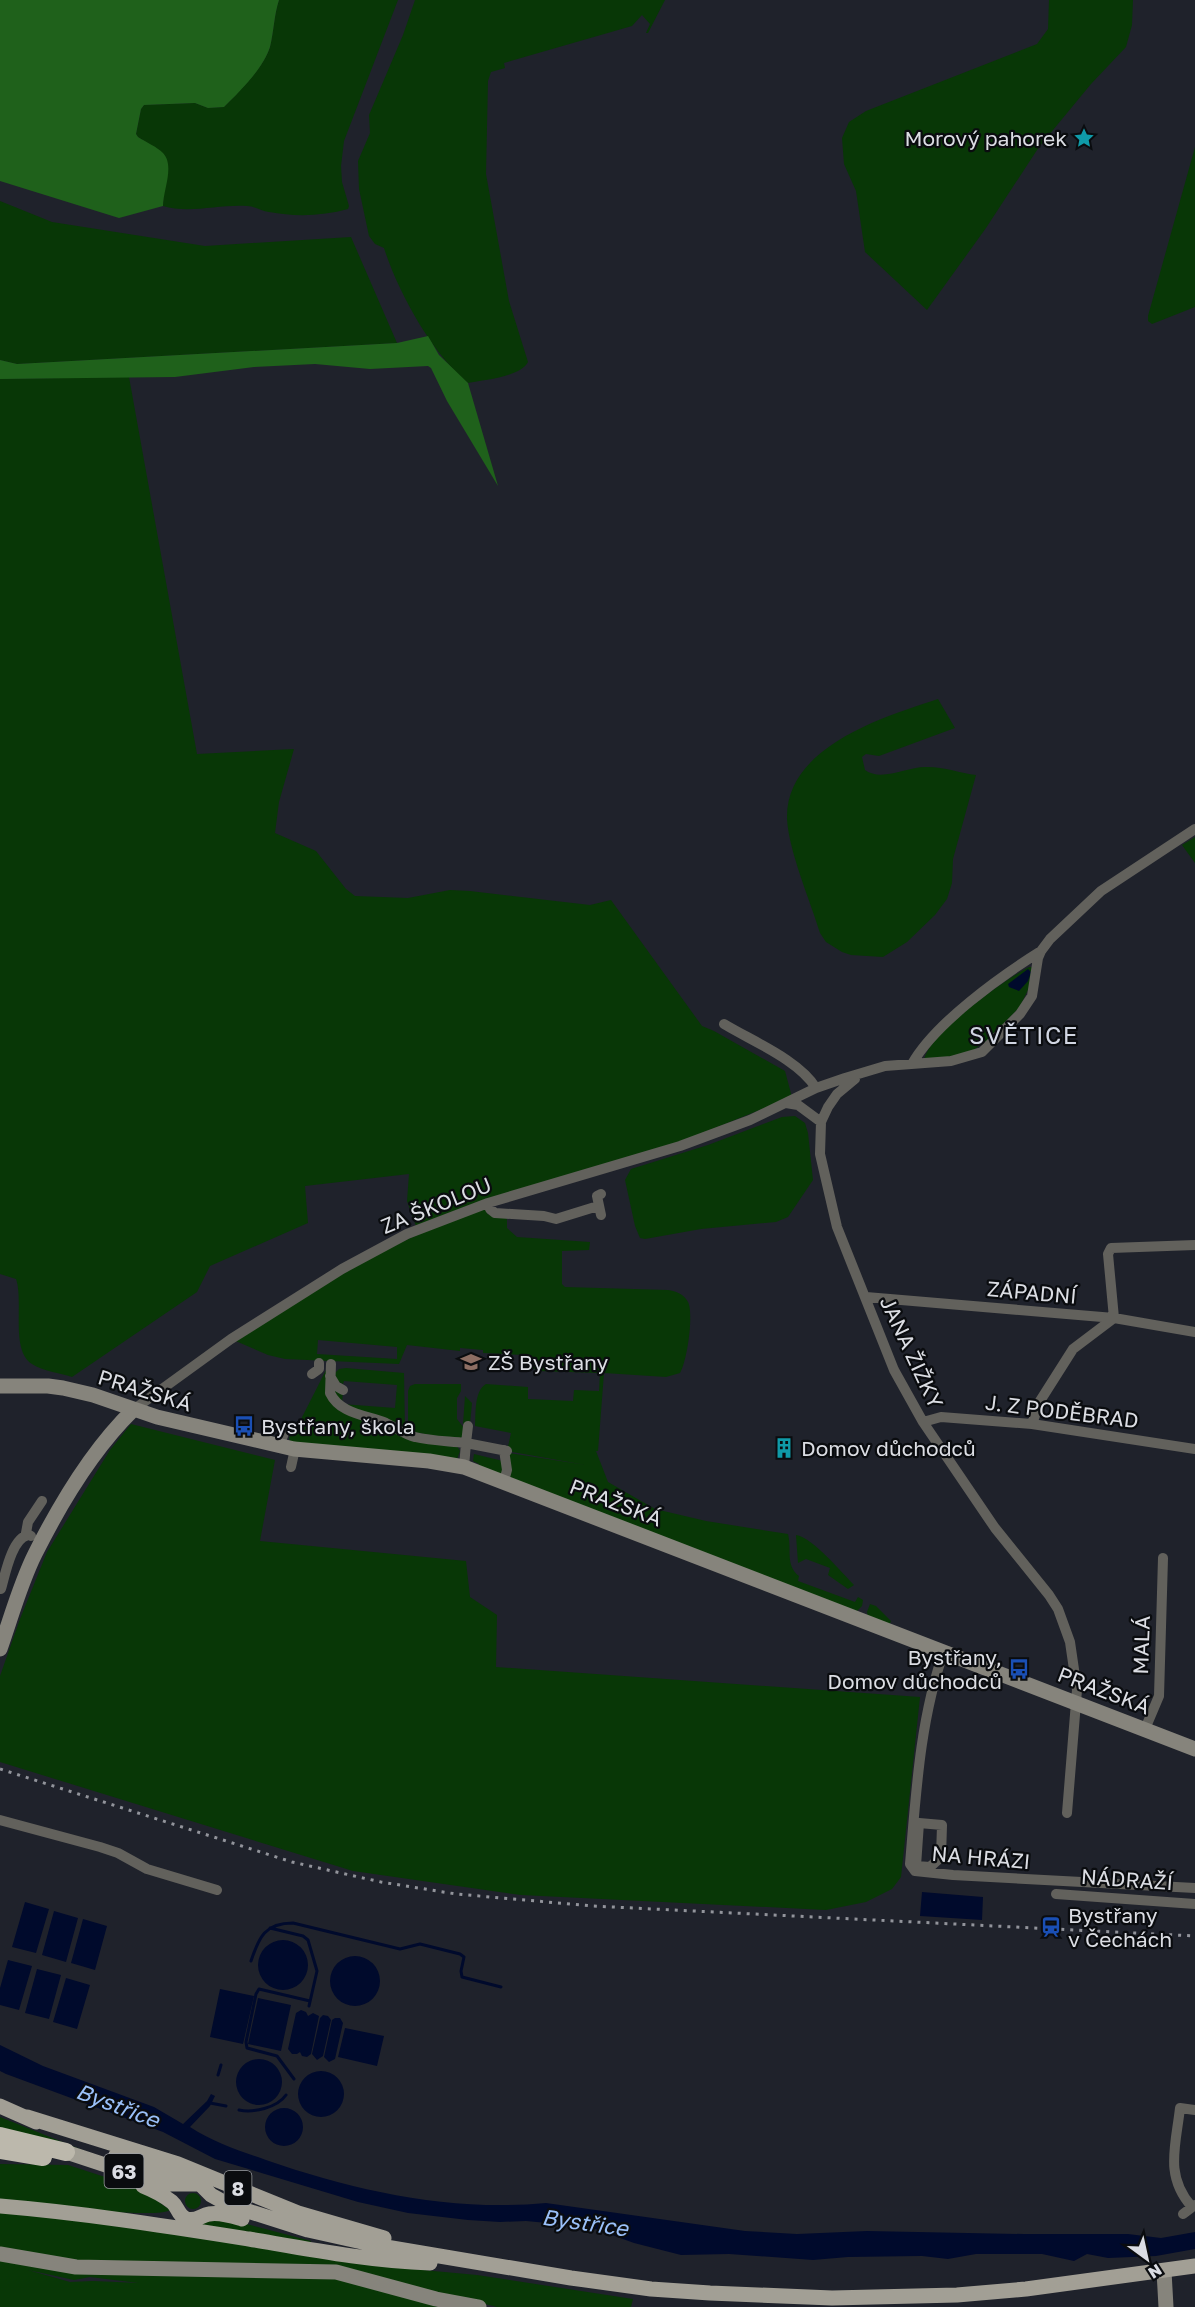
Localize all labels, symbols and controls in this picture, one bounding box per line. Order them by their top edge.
place label: Morový pahorek [904,125,1067,151]
place icon: Morový pahorek [1072,126,1096,150]
district label: SVĚTICE [969,1020,1079,1049]
street label: ZA ŠKOLOU [377,1171,495,1239]
street label: ZÁPADNÍ [986,1275,1079,1309]
street label: JANA ŽIŽKY [875,1292,949,1413]
place label: ZŠ Bystřany [488,1349,609,1375]
school or university icon: ZŠ Bystřany [459,1350,483,1374]
street label: PRAŽSKÁ [95,1363,195,1417]
street label: J. Z PODĚBRAD [984,1389,1140,1433]
place label: Bystřany, škola [261,1413,415,1439]
bus stop icon: Bystřany, škola [232,1414,256,1438]
place label: Domov důchodců [801,1435,976,1461]
building icon: Domov důchodců [772,1436,796,1460]
street label: PRAŽSKÁ [566,1473,666,1531]
street label: MALÁ [1127,1615,1155,1675]
place label: Bystřany, Domov důchodců [827,1644,1002,1694]
bus stop icon: Bystřany, Domov důchodců [1007,1657,1031,1681]
street label: PRAŽSKÁ [1054,1661,1154,1719]
street label: NA HRÁZI [931,1840,1031,1874]
street label: NÁDRAŽÍ [1080,1863,1175,1895]
place label: Bystřany v Čechách [1068,1902,1172,1952]
station icon: Bystřany v Čechách [1039,1915,1063,1939]
water label: Bystřice [73,2077,165,2134]
road number: 63 [104,2154,144,2188]
road number: 8 [224,2171,252,2205]
water label: Bystřice [540,2203,632,2242]
north arrow [1117,2229,1177,2289]
text: N [1145,2260,1166,2283]

